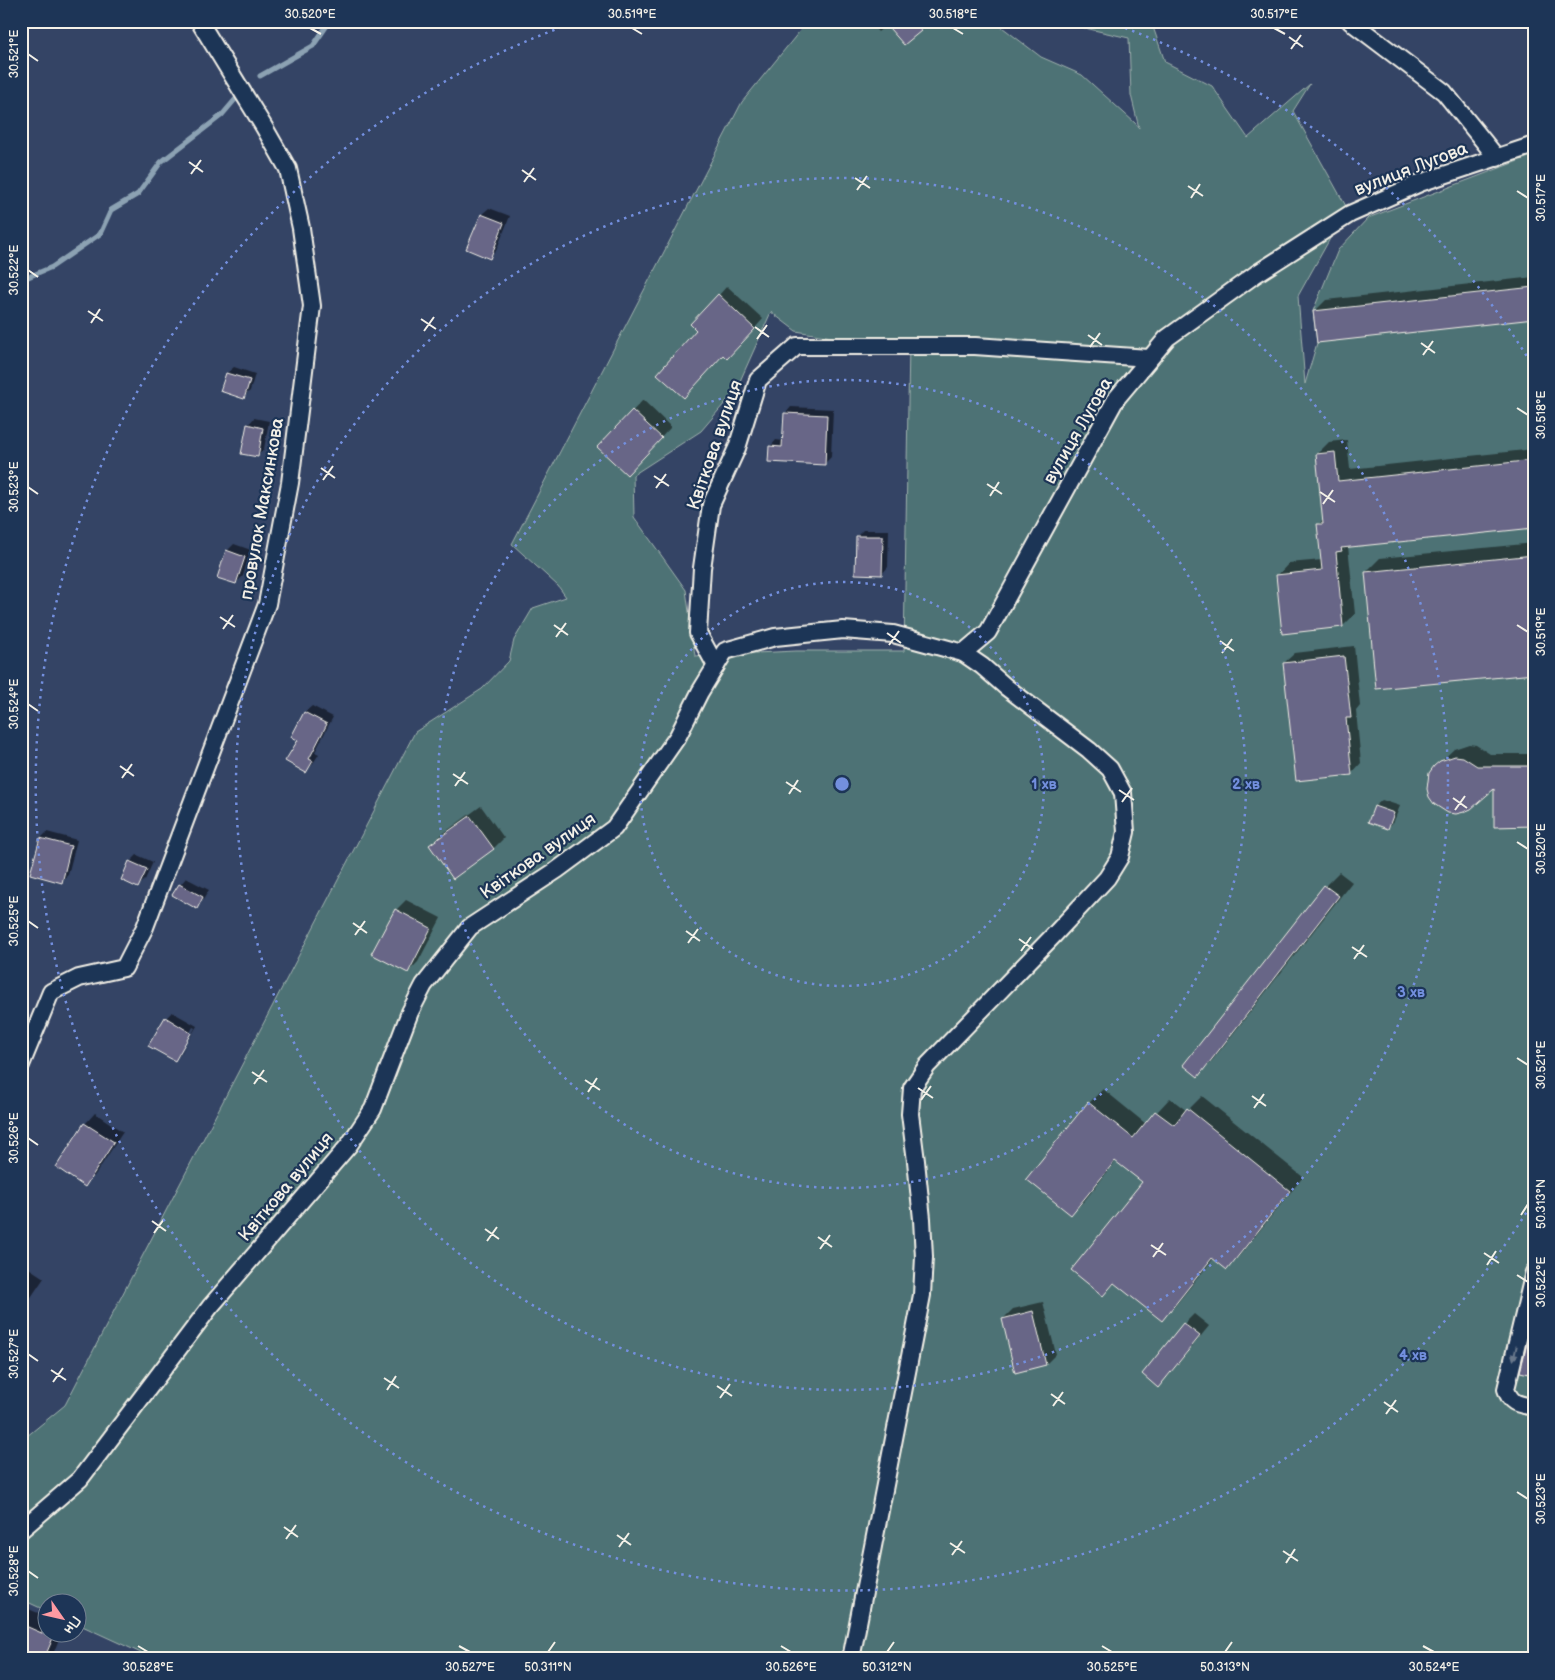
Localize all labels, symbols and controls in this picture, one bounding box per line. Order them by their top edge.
text: 30.520°E [284,7,336,22]
text: 30.519°E [608,7,656,22]
text: 30.518°E [929,7,977,22]
text: 30.517°E [1250,7,1298,22]
text: 30.521°E [7,30,22,78]
street label: вулиця Лугова [1352,138,1471,200]
text: 30.517°E [1534,174,1549,222]
text: 30.522°E [7,244,22,295]
street label: вулиця Лугова [1039,374,1117,488]
street label: Квіткова вулиця [683,377,747,513]
text: 30.518°E [1534,391,1549,439]
street label: провулок Максинкова [236,416,288,602]
text: 30.523°E [7,461,22,513]
text: 30.519°E [1534,608,1549,656]
text: 30.524°E [7,678,22,729]
centre of rings [833,775,851,793]
text: 1 хв [1031,775,1057,794]
text: 2 хв [1232,775,1260,794]
street label: Квіткова вулиця [476,808,600,904]
text: 30.520°E [1534,823,1549,875]
text: 30.525°E [7,895,22,946]
text: 3 хв [1397,983,1425,1002]
text: 30.521°E [1534,1041,1549,1089]
text: 30.526°E [7,1112,22,1164]
street label: Квіткова вулиця [234,1128,338,1246]
text: 50.313°N [1534,1179,1549,1229]
text: 30.522°E [1534,1256,1549,1307]
text: 30.527°E [7,1329,22,1379]
text: 4 хв [1399,1346,1427,1365]
one-way arrow [1511,1346,1519,1361]
text: 30.523°E [1534,1473,1549,1525]
text: 30.528°E [7,1545,22,1597]
north arrow [38,1592,88,1642]
text: Пн [60,1612,85,1637]
text: 30.528°E [122,1660,174,1675]
text: 30.527°E [445,1660,495,1675]
text: 50.311°N [524,1660,572,1675]
text: 30.526°E [765,1660,817,1675]
text: 50.312°N [862,1660,912,1675]
text: 30.525°E [1087,1660,1138,1675]
text: 50.313°N [1200,1660,1250,1675]
text: 30.524°E [1409,1660,1460,1675]

